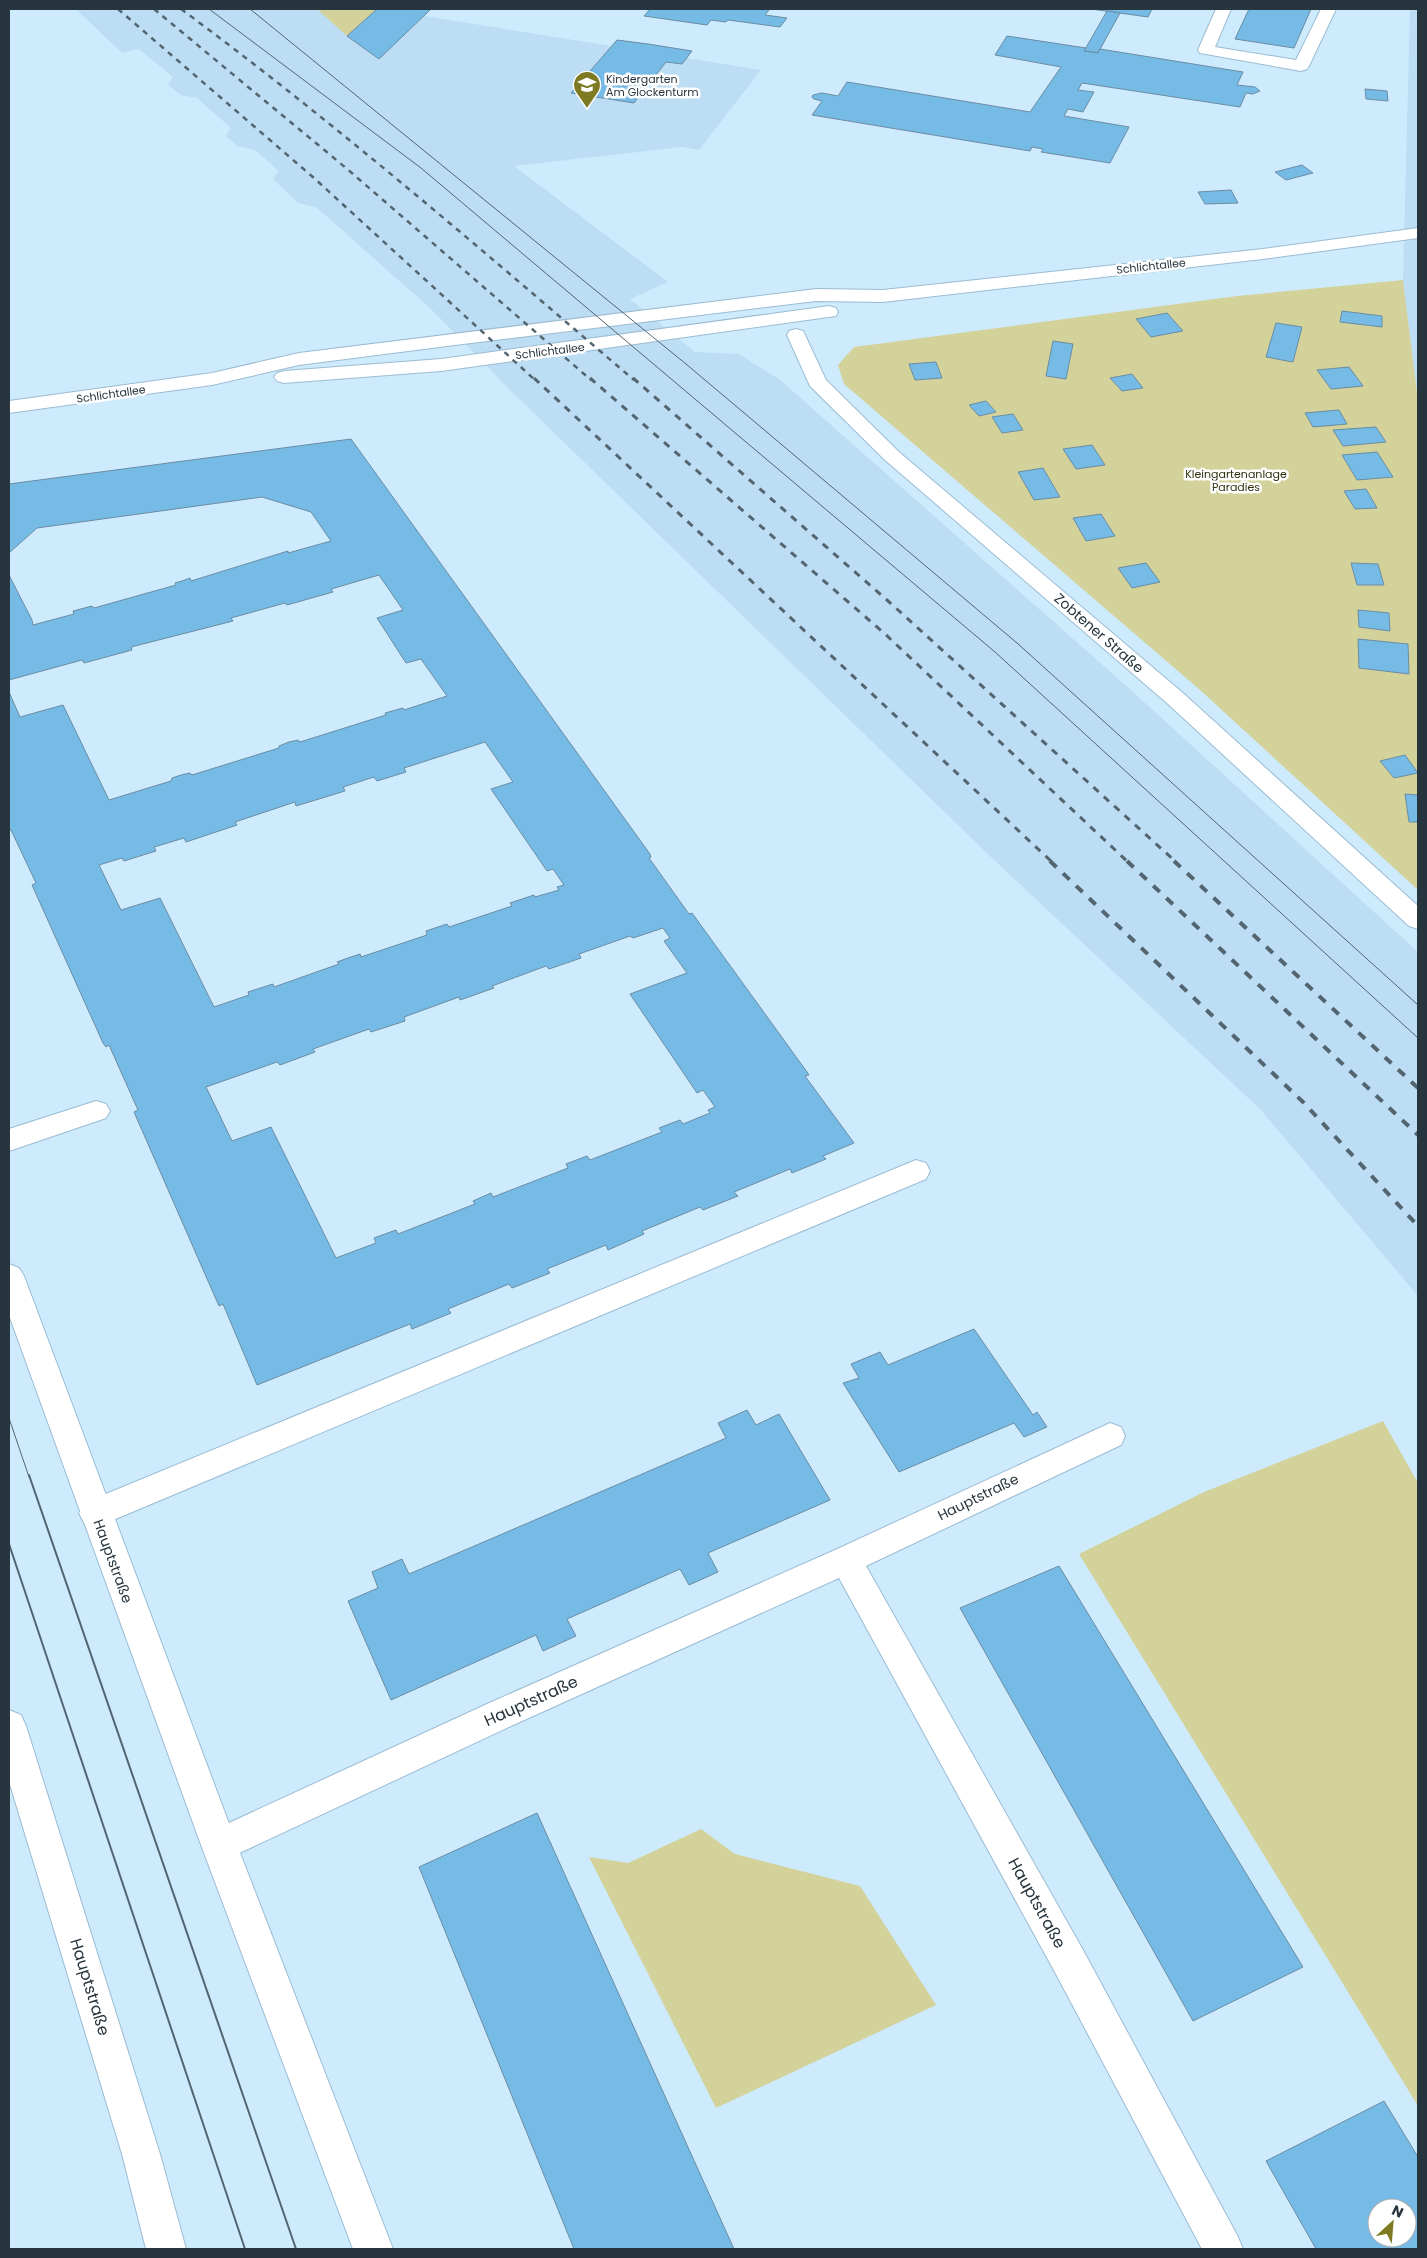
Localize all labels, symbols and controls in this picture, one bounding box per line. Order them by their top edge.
school or university icon: Kindergarten Am Glockenturm [572,70,602,109]
place label: Kindergarten Am Glockenturm [606,71,699,100]
street label: Schlichtallee [1115,254,1187,278]
street label: Schlichtallee [514,339,586,363]
street label: Schlichtallee [75,381,147,407]
park label: Kleingartenanlage Paradies [1185,466,1287,495]
street label: Zobtener Straße [1050,589,1148,678]
street label: Hauptstraße [934,1469,1022,1525]
street label: Hauptstraße [89,1516,138,1606]
street label: Hauptstraße [480,1670,582,1732]
street label: Hauptstraße [1003,1853,1071,1953]
street label: Hauptstraße [64,1936,116,2039]
north arrow [1367,2198,1417,2248]
text: N [1389,2200,1407,2223]

